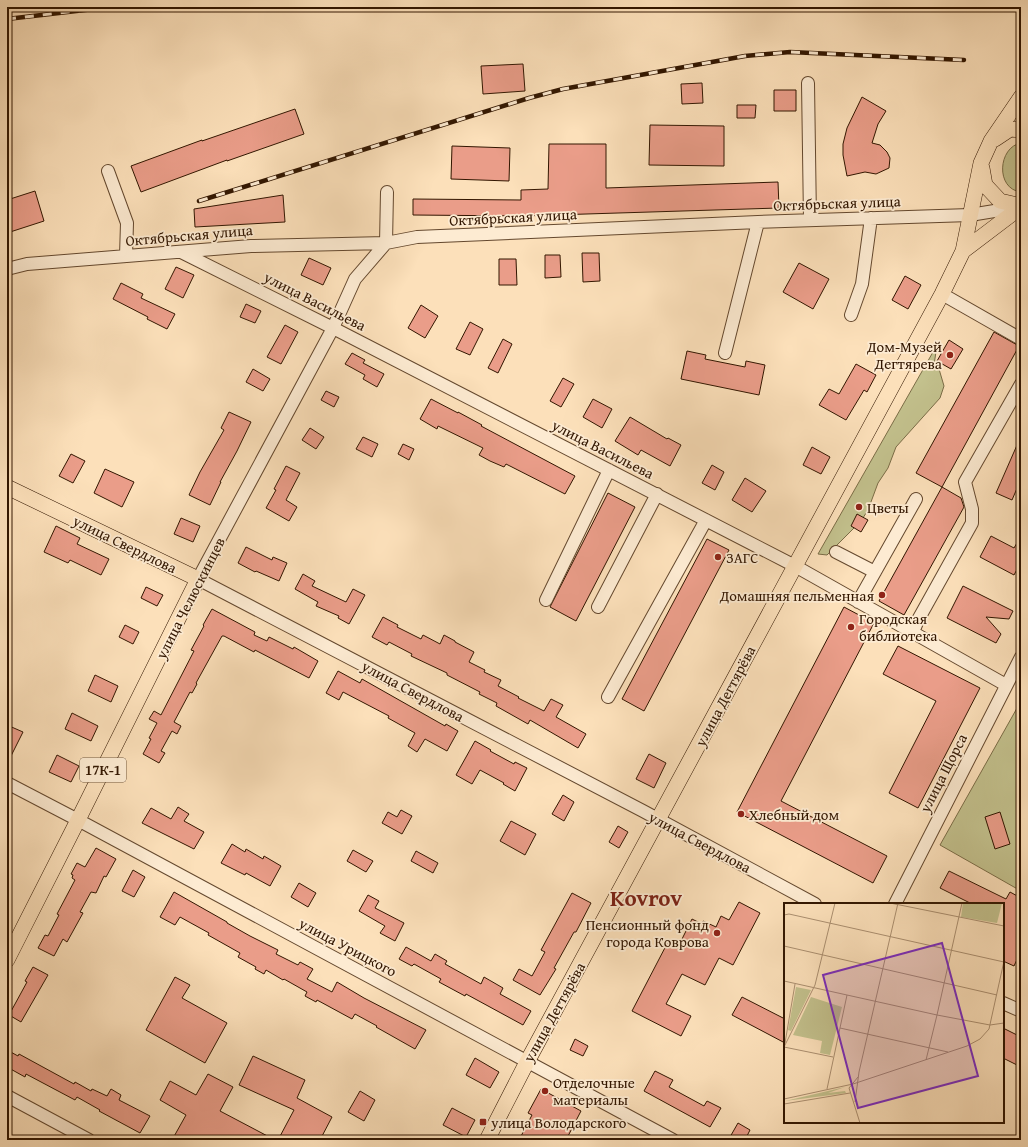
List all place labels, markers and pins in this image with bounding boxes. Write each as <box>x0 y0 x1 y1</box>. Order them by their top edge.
place label: Дом-Музей Дегтярева <box>866 336 943 374</box>
marker: Дом-Музей Дегтярева <box>945 350 955 360</box>
place label: Цветы <box>867 497 909 518</box>
marker: Цветы <box>854 502 864 512</box>
place label: ЗАГС <box>726 547 758 568</box>
marker: ЗАГС <box>713 552 723 562</box>
place label: Домашняя пельменная <box>719 585 874 606</box>
marker: Домашняя пельменная <box>877 590 887 600</box>
place label: Городская библиотека <box>859 608 938 646</box>
marker: Городская библиотека <box>846 622 856 632</box>
place label: Хлебный дом <box>749 804 840 825</box>
marker: Хлебный дом <box>736 809 746 819</box>
place label: Пенсионный фонд города Коврова <box>586 914 710 952</box>
marker: Пенсионный фонд города Коврова <box>712 928 722 938</box>
place label: Отделочные материалы <box>553 1072 635 1110</box>
marker: Отделочные материалы <box>540 1086 550 1096</box>
place label: улица Володарского <box>490 1112 627 1133</box>
marker: улица Володарского <box>478 1117 488 1127</box>

